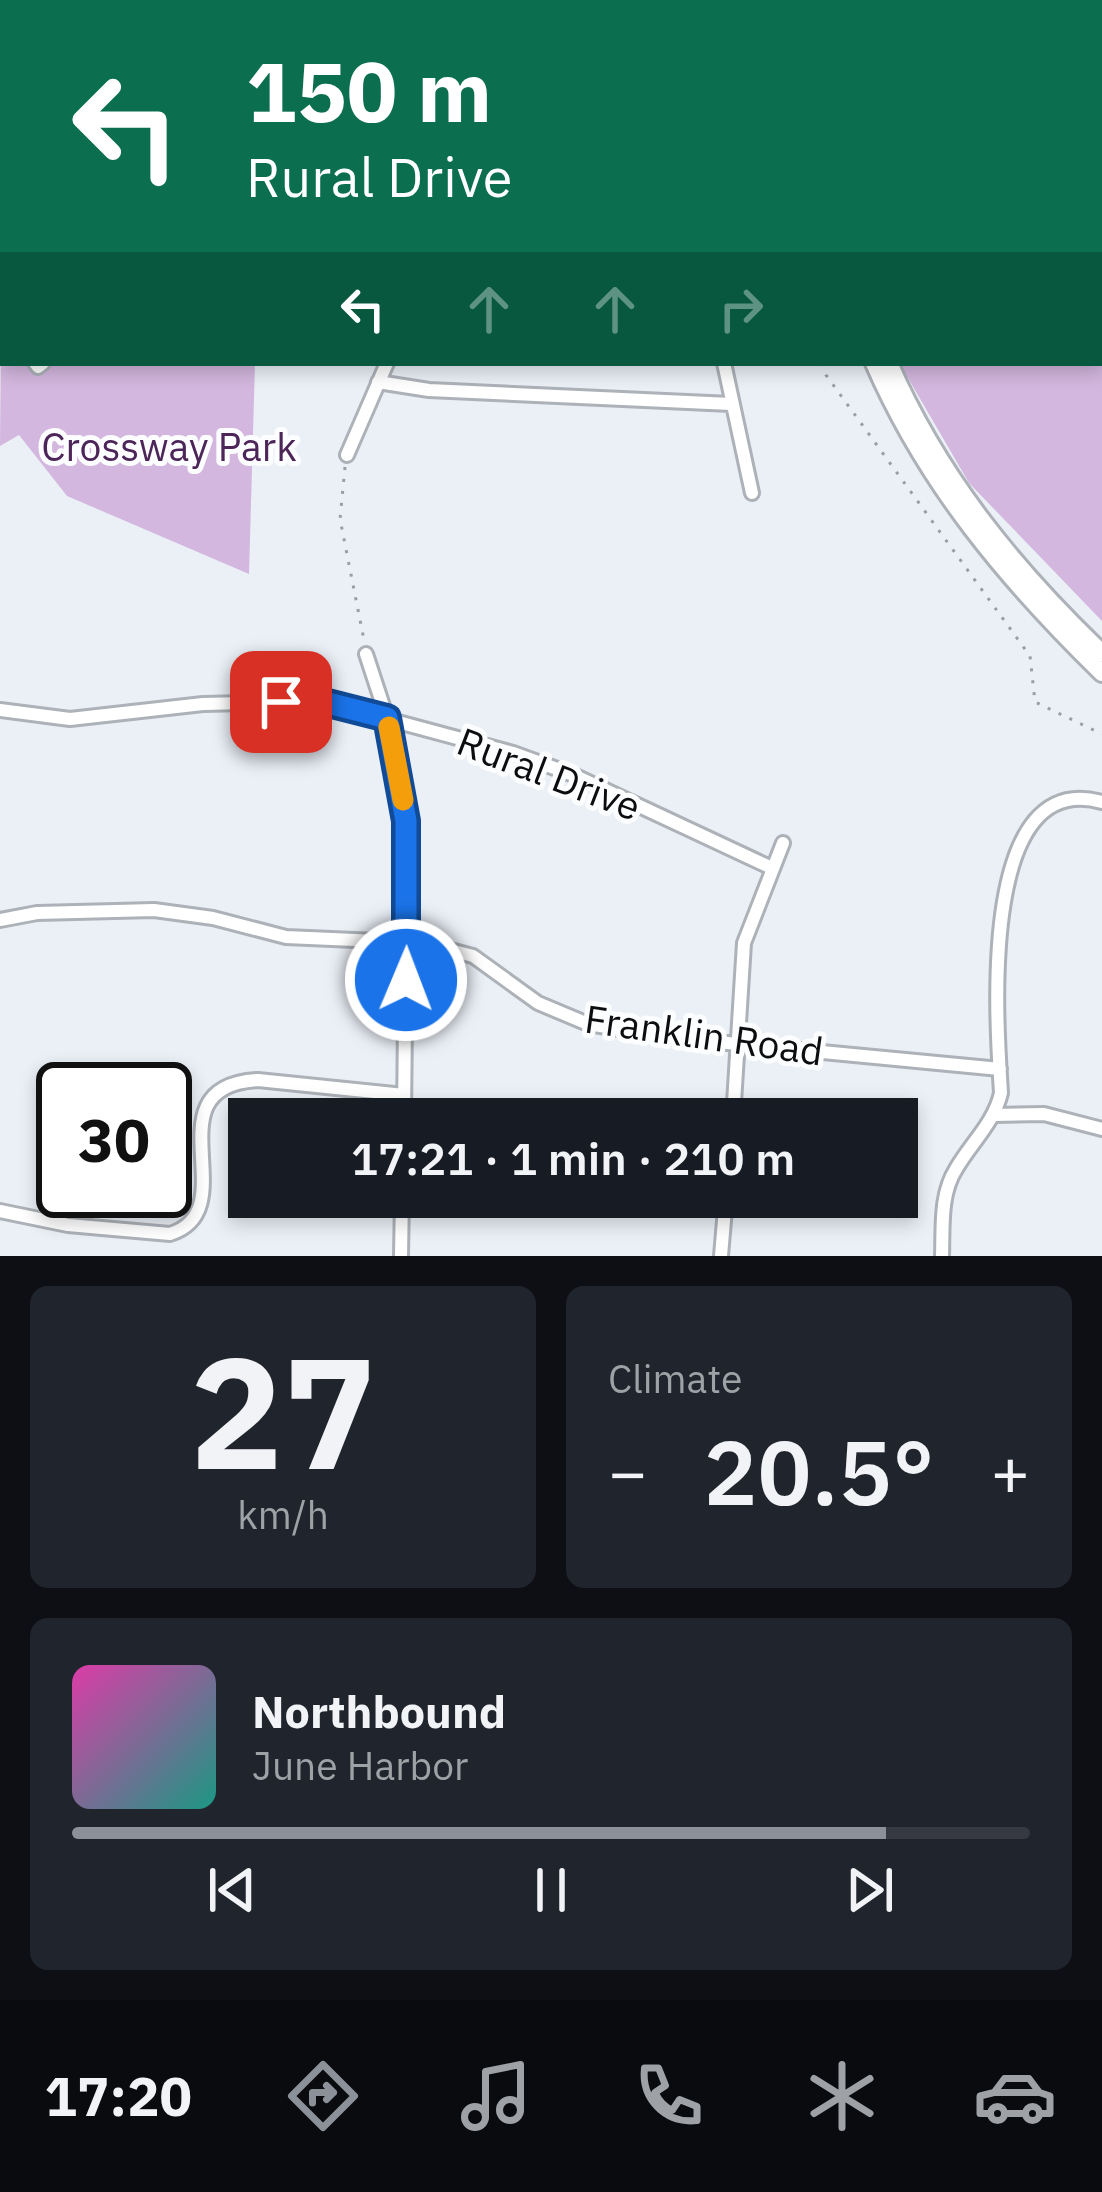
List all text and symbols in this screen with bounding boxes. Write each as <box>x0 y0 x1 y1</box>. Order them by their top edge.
text: 150 m <box>246 36 492 145</box>
icon: left <box>48 48 204 204</box>
text: Rural Drive <box>246 142 512 212</box>
icon: left <box>330 276 396 342</box>
icon: ahead <box>456 276 522 342</box>
icon: ahead <box>582 276 648 342</box>
icon: right <box>708 276 774 342</box>
park label: Crossway Park <box>41 421 297 472</box>
pin <box>230 651 332 753</box>
icon: arrive <box>248 669 314 735</box>
street label: Rural Drive <box>450 715 648 832</box>
position arrow <box>343 917 469 1043</box>
street label: Franklin Road <box>582 993 826 1076</box>
speed limit sign: 30 <box>36 1062 192 1218</box>
text: 17:21 · 1 min · 210 m <box>351 1129 795 1187</box>
text: 27 <box>189 1309 377 1512</box>
text: Climate <box>608 1353 742 1404</box>
text: 20.5° <box>703 1413 935 1530</box>
text: − <box>608 1428 648 1514</box>
text: + <box>990 1428 1030 1514</box>
text: km/h <box>237 1489 329 1540</box>
text: Northbound <box>252 1682 506 1740</box>
text: June Harbor <box>252 1740 468 1791</box>
icon: previous <box>199 1857 265 1923</box>
icon: pause <box>518 1857 584 1923</box>
icon: next <box>837 1857 903 1923</box>
icon: directions <box>281 2054 365 2138</box>
icon: music <box>454 2054 538 2138</box>
icon: phone <box>627 2054 711 2138</box>
icon: climate <box>800 2054 884 2138</box>
icon: car <box>973 2054 1057 2138</box>
text: 17:20 <box>45 2061 192 2131</box>

